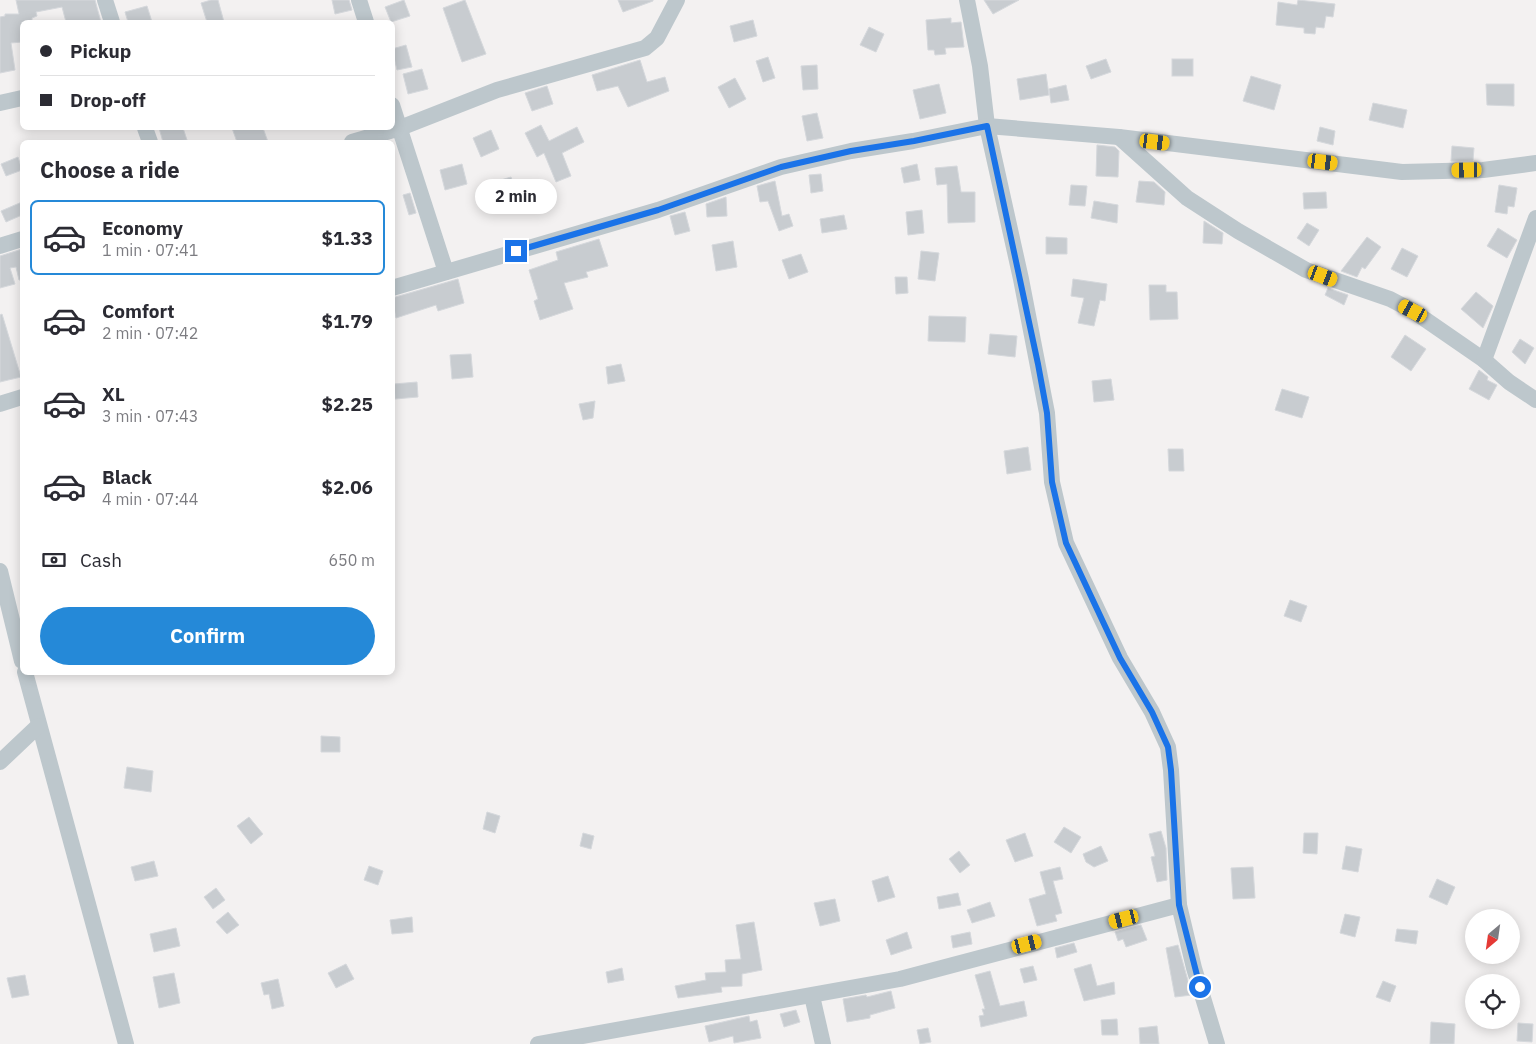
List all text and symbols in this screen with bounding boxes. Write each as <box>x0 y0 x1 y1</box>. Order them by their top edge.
text: Pickup <box>70 39 131 63</box>
text: Drop-off <box>70 88 146 112</box>
car <box>1139 133 1170 151</box>
car <box>1307 153 1338 171</box>
text: Choose a ride <box>40 155 180 184</box>
car <box>1451 162 1482 178</box>
callout: 2 min <box>475 178 557 214</box>
text: 2 min <box>495 186 537 206</box>
icon: car <box>42 215 87 260</box>
text: Economy <box>102 216 183 240</box>
text: $1.33 <box>321 226 373 250</box>
text: 1 min · 07:41 <box>102 240 198 260</box>
route end <box>505 240 527 262</box>
car <box>1306 264 1339 288</box>
car <box>1396 297 1429 325</box>
icon: car <box>42 298 87 343</box>
text: Comfort <box>102 299 175 323</box>
text: $1.79 <box>321 309 373 333</box>
text: 2 min · 07:42 <box>102 323 198 343</box>
icon: car <box>42 381 87 426</box>
text: XL <box>102 382 125 406</box>
text: $2.25 <box>321 392 373 416</box>
text: 3 min · 07:43 <box>102 406 198 426</box>
icon: car <box>42 464 87 509</box>
text: Black <box>102 465 152 489</box>
text: $2.06 <box>321 475 373 499</box>
text: 4 min · 07:44 <box>102 489 198 509</box>
icon: cash <box>40 546 68 574</box>
text: Cash <box>80 548 122 572</box>
text: 650 m <box>328 550 375 570</box>
button: Confirm <box>40 607 375 665</box>
car <box>1107 908 1140 930</box>
north arrow <box>1465 909 1520 964</box>
map controls <box>1465 909 1520 1029</box>
car <box>1010 933 1043 955</box>
button: locate <box>1465 974 1520 1029</box>
route start <box>1189 976 1211 998</box>

